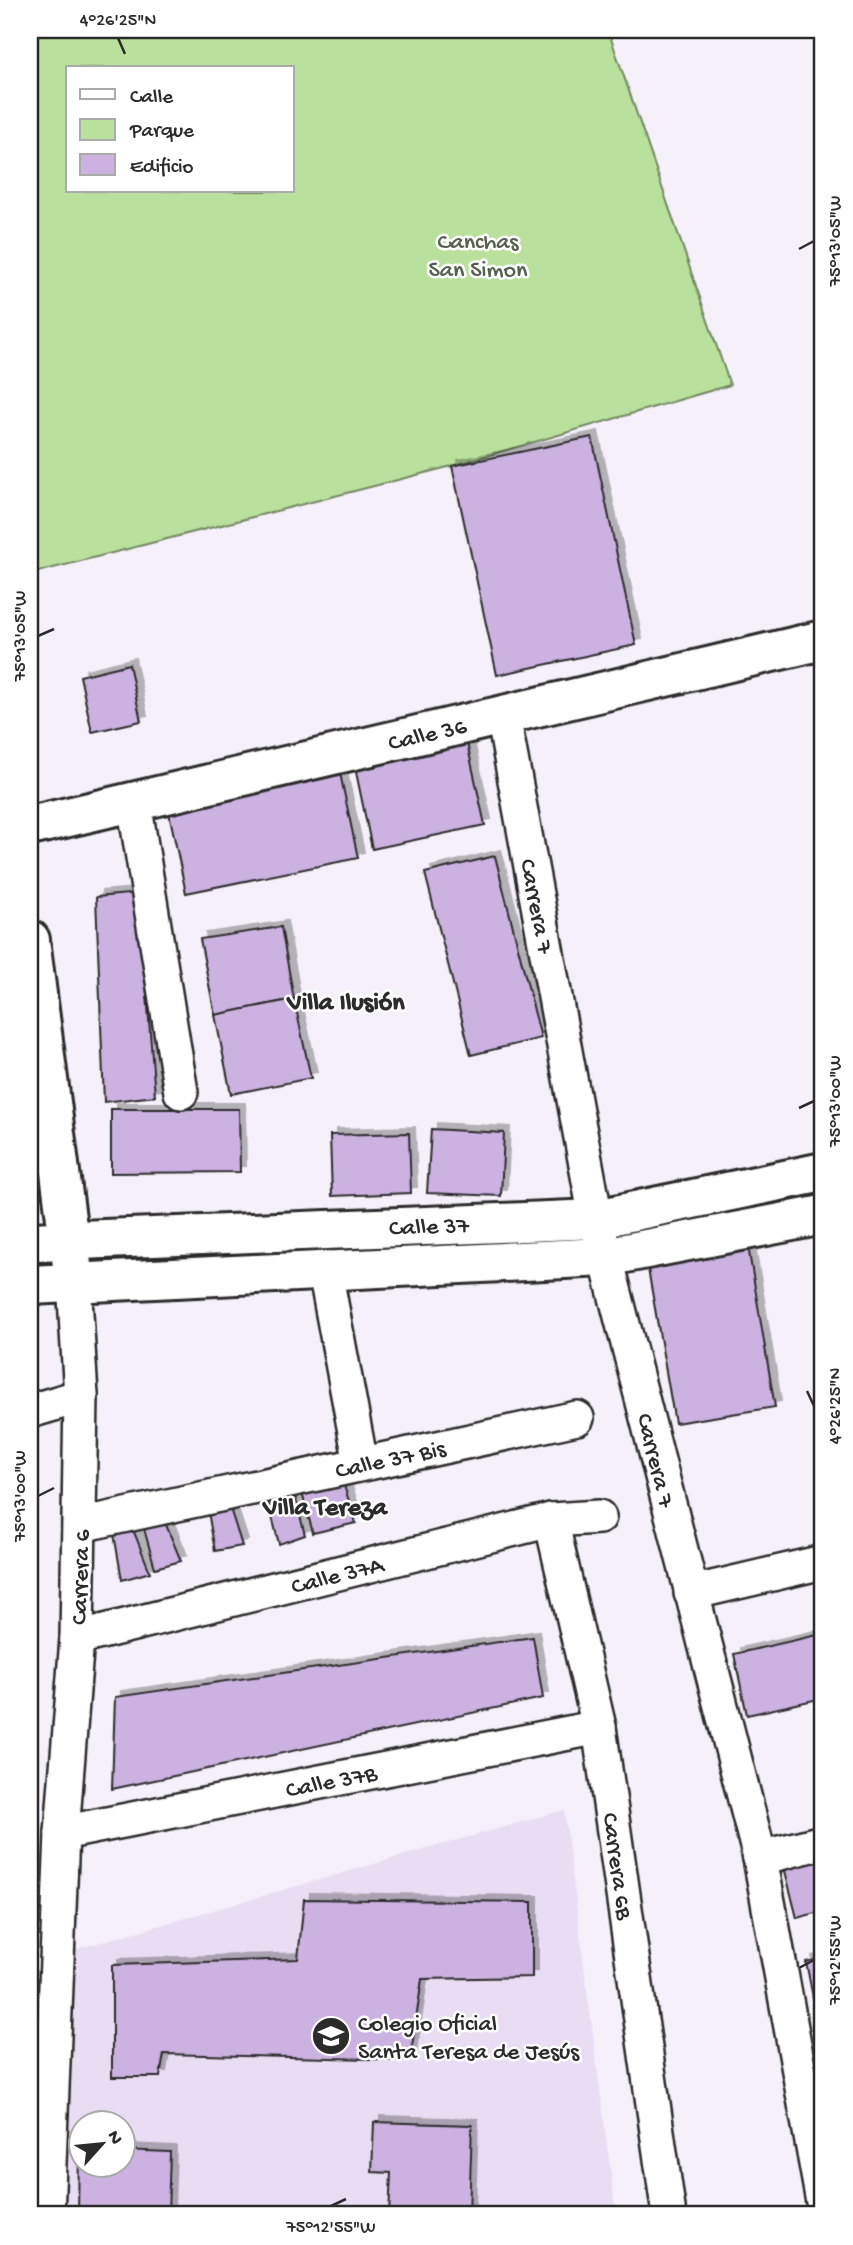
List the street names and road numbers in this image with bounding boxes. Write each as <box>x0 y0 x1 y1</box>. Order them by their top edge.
street label: Calle 36 <box>386 713 471 759</box>
street label: Carrera 7 <box>511 857 558 957</box>
street label: Calle 37 <box>389 1213 470 1244</box>
street label: Carrera 7 <box>628 1411 679 1511</box>
street label: Calle 37 Bis <box>333 1435 450 1487</box>
street label: Carrera 6 <box>66 1528 99 1625</box>
street label: Calle 37A <box>289 1552 389 1603</box>
street label: Calle 37B <box>284 1760 380 1806</box>
street label: Carrera 6B <box>594 1811 637 1923</box>

